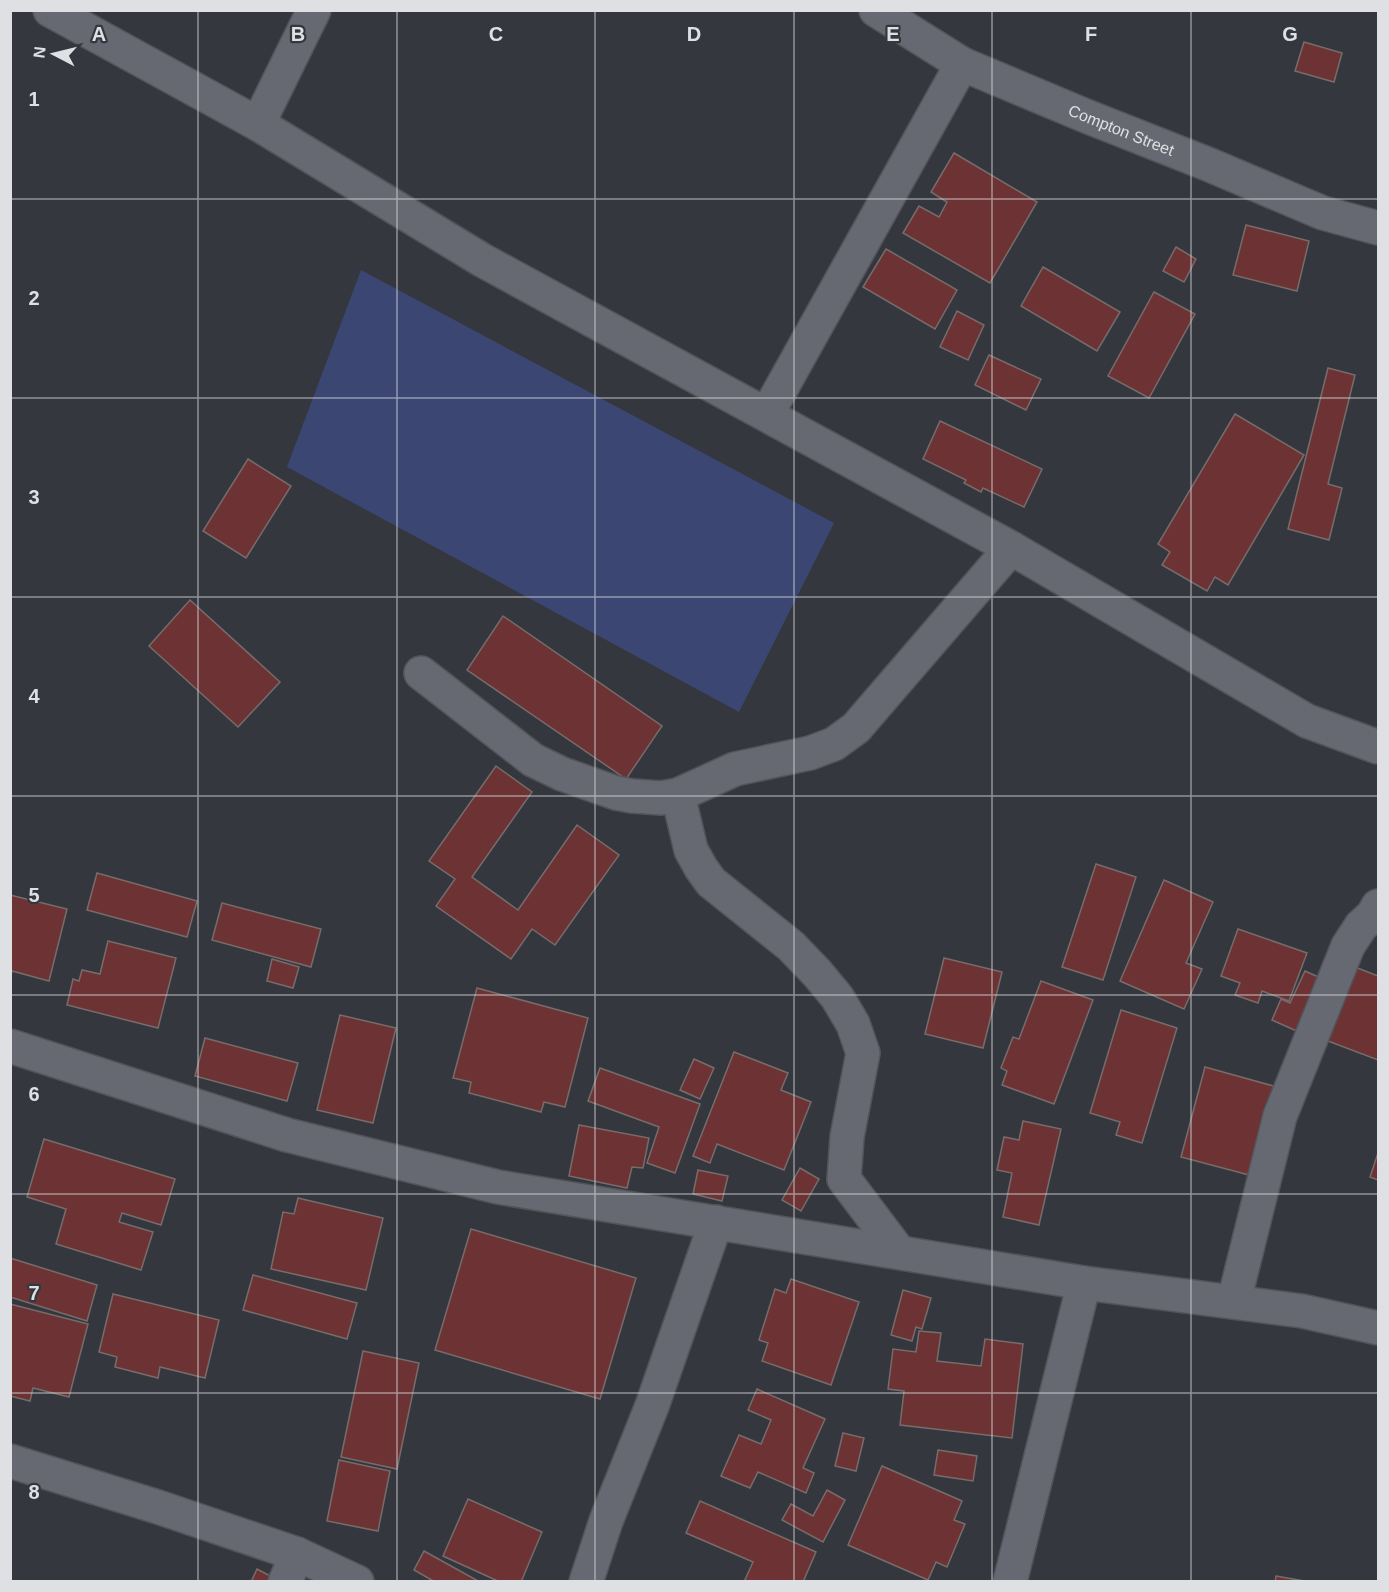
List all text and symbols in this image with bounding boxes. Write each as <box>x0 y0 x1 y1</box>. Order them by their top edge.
text: A <box>92 23 106 45</box>
text: B <box>291 23 305 45</box>
text: C <box>489 23 503 45</box>
text: D <box>687 23 701 45</box>
text: E <box>886 23 900 45</box>
text: F <box>1085 23 1097 45</box>
text: G <box>1282 23 1298 45</box>
north arrow <box>24 24 84 84</box>
text: N <box>30 45 49 59</box>
text: 1 <box>28 88 40 110</box>
street label: Compton Street <box>1066 101 1177 159</box>
text: 2 <box>28 287 40 309</box>
text: 3 <box>28 486 40 508</box>
text: 4 <box>28 685 40 707</box>
text: 5 <box>28 884 40 906</box>
text: 6 <box>28 1083 40 1105</box>
text: 7 <box>28 1282 40 1304</box>
text: 8 <box>28 1481 40 1503</box>

